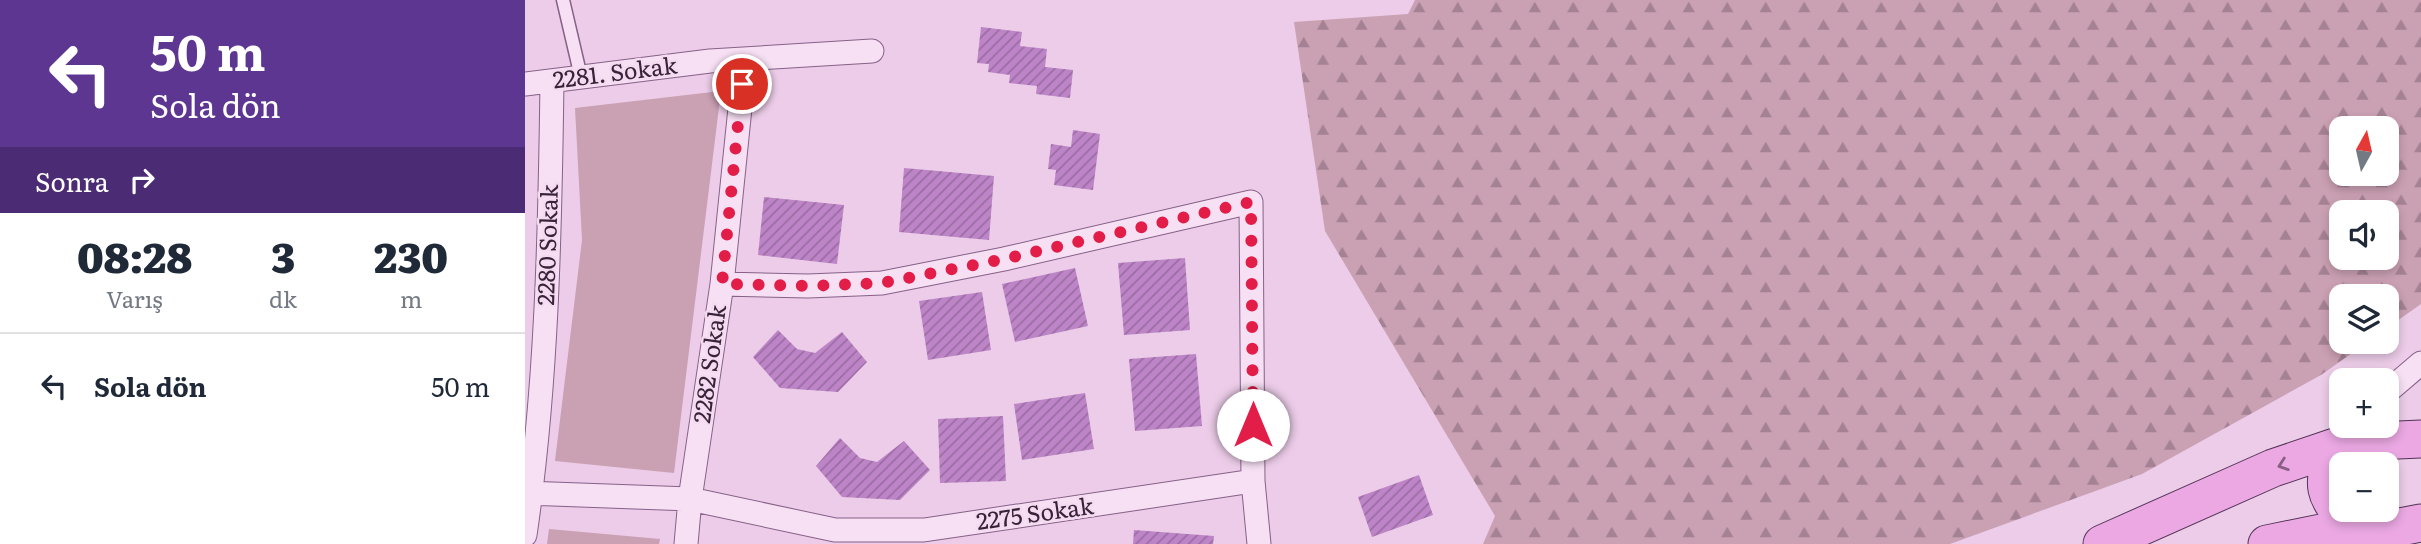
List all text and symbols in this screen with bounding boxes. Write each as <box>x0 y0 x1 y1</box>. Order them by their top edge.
text: 50 m <box>150 13 266 86</box>
icon: left <box>35 28 126 119</box>
street label: 2281. Sokak <box>551 46 680 96</box>
pin <box>712 54 772 114</box>
icon: arrive <box>723 65 761 103</box>
text: Sola dön <box>150 80 281 128</box>
north arrow <box>2329 116 2399 186</box>
map controls <box>2329 116 2399 522</box>
text: Sonra <box>35 161 109 200</box>
icon: right <box>123 161 161 199</box>
street label: 2280 Sokak <box>527 183 565 306</box>
button: sound <box>2329 200 2399 270</box>
text: 08:28 <box>77 224 192 286</box>
text: 3 <box>271 224 295 286</box>
text: 230 <box>374 224 448 286</box>
text: Varış <box>106 281 163 315</box>
text: dk <box>269 281 297 315</box>
text: m <box>400 281 422 315</box>
button: layers <box>2329 284 2399 354</box>
street label: 2282 Sokak <box>683 301 733 425</box>
text: Sola dön <box>94 366 207 405</box>
text: 50 m <box>431 366 490 405</box>
icon: left <box>35 367 73 405</box>
button: + <box>2329 368 2399 438</box>
position arrow <box>1216 388 1290 462</box>
button: − <box>2329 452 2399 522</box>
one-way arrow <box>2277 457 2289 471</box>
street label: 2275 Sokak <box>974 487 1096 537</box>

